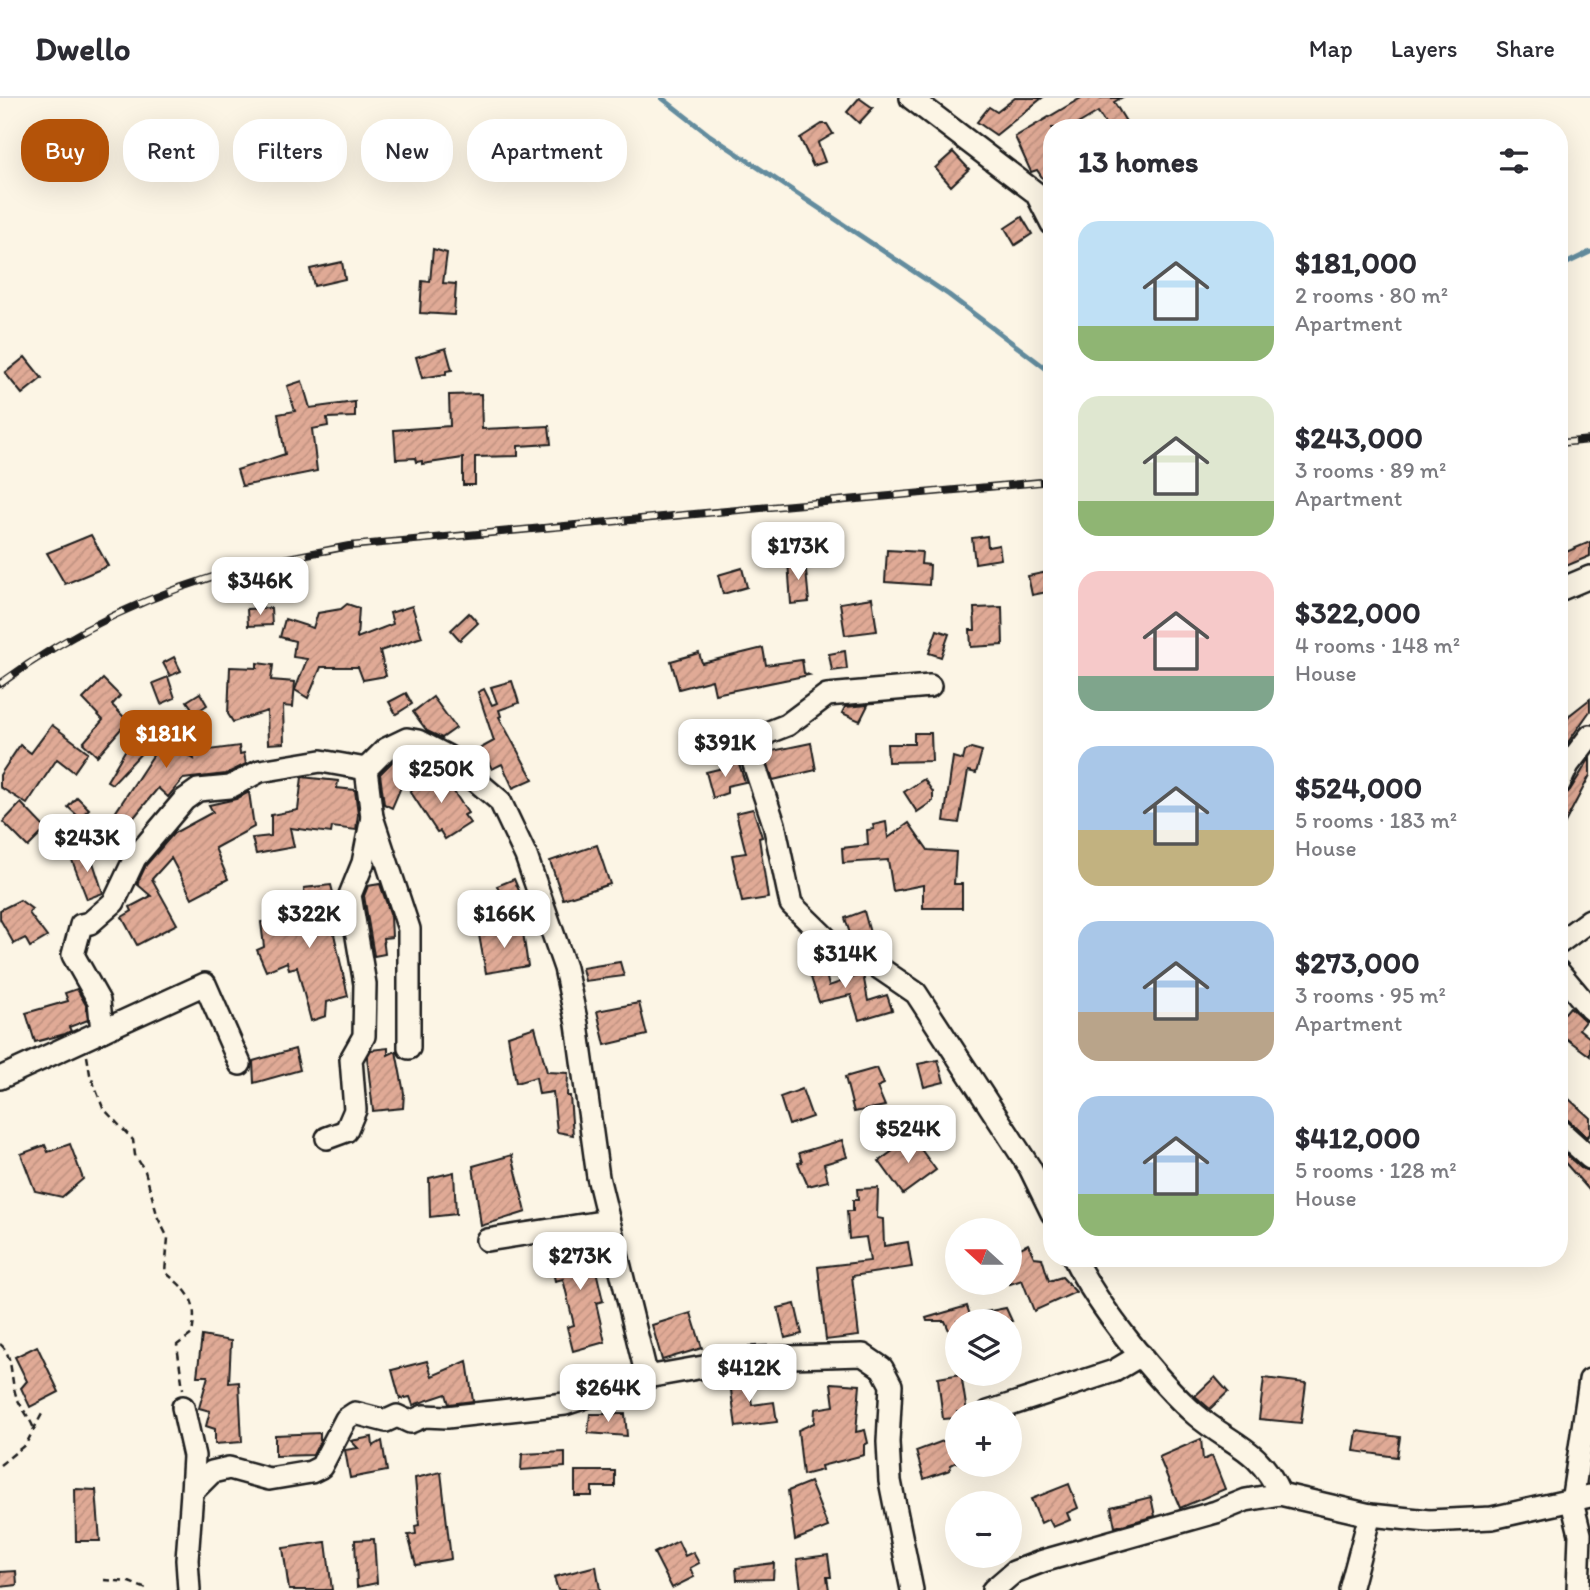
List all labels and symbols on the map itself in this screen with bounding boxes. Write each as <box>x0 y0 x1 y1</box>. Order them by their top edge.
pin: $173K <box>749 522 847 582</box>
pin: $346K <box>211 558 309 617</box>
pin: $181K <box>117 710 215 770</box>
pin: $391K <box>676 720 774 779</box>
pin: $250K <box>392 746 490 805</box>
pin: $243K <box>38 814 136 874</box>
pin: $322K <box>260 890 358 950</box>
pin: $166K <box>455 890 553 950</box>
pin: $314K <box>796 930 894 990</box>
pin: $524K <box>859 1105 957 1165</box>
north arrow <box>945 1218 1022 1295</box>
pin: $273K <box>531 1232 629 1292</box>
pin: $412K <box>700 1344 798 1404</box>
pin: $264K <box>559 1364 657 1424</box>

